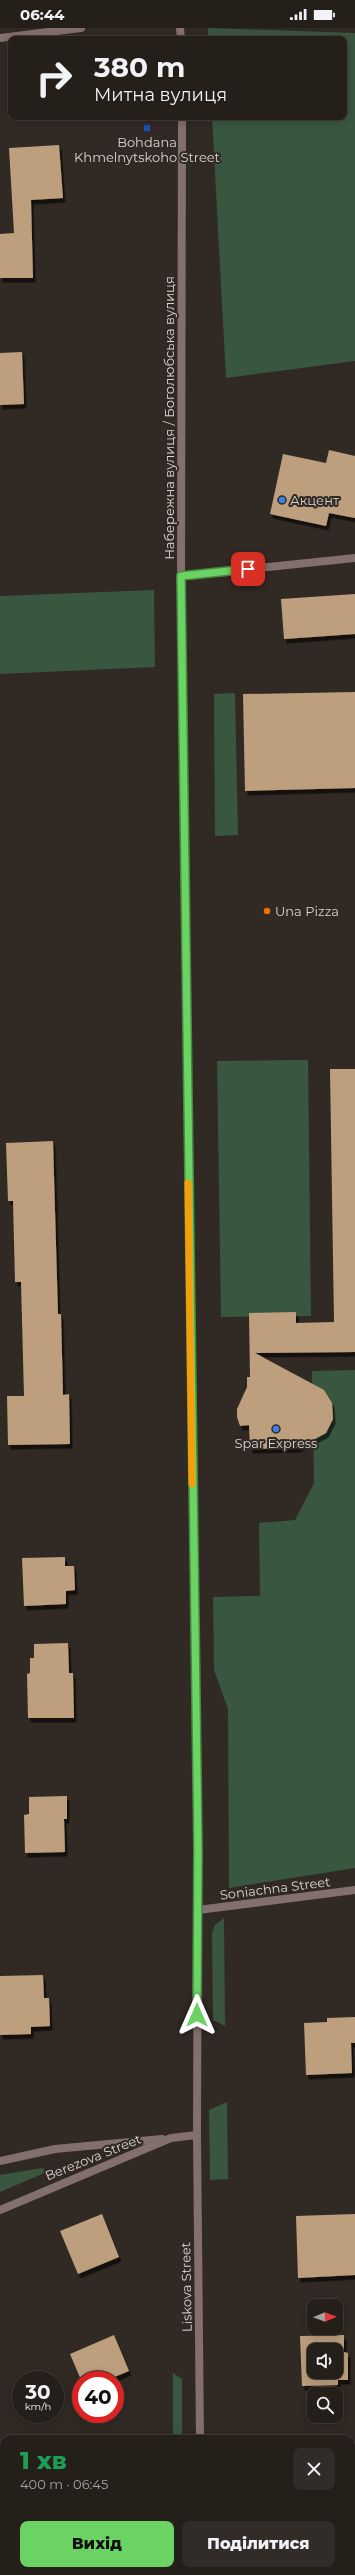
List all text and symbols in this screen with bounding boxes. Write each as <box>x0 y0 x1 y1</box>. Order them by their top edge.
text: 06:44 <box>20 5 64 24</box>
text: 380 m <box>94 50 185 84</box>
icon: right <box>28 52 80 104</box>
text: Митна вулиця <box>94 84 227 106</box>
marker: Bohdana Khmelnytskoho Street <box>142 123 152 133</box>
place label: Bohdana Khmelnytskoho Street <box>74 134 220 165</box>
street label: Набережна вулиця / Боголюбська вулиця <box>161 276 177 560</box>
place label: Акцент <box>290 492 340 508</box>
marker: Акцент <box>277 495 287 505</box>
pin <box>231 552 265 586</box>
icon: arrive <box>237 558 259 580</box>
place label: Una Pizza <box>275 903 339 919</box>
marker: Una Pizza <box>262 906 272 916</box>
marker: Spar Express <box>271 1424 281 1434</box>
place label: Spar Express <box>235 1435 317 1451</box>
street label: Soniachna Street <box>219 1873 331 1903</box>
position arrow <box>176 1994 218 2036</box>
street label: Berezova Street <box>43 2130 143 2184</box>
street label: Liskova Street <box>177 2242 195 2332</box>
north arrow <box>307 2299 343 2335</box>
map controls <box>307 2299 343 2423</box>
button: sound <box>307 2343 343 2379</box>
speed limit sign: 40 <box>72 2371 124 2423</box>
text: 30 <box>25 2380 51 2404</box>
button: search <box>307 2387 343 2423</box>
text: km/h <box>25 2400 51 2413</box>
text: 1 хв <box>20 2446 67 2475</box>
button: close <box>293 2448 335 2490</box>
text: 400 m · 06:45 <box>20 2476 108 2492</box>
button: Вихід <box>20 2521 174 2567</box>
button: Поділитися <box>182 2521 335 2567</box>

